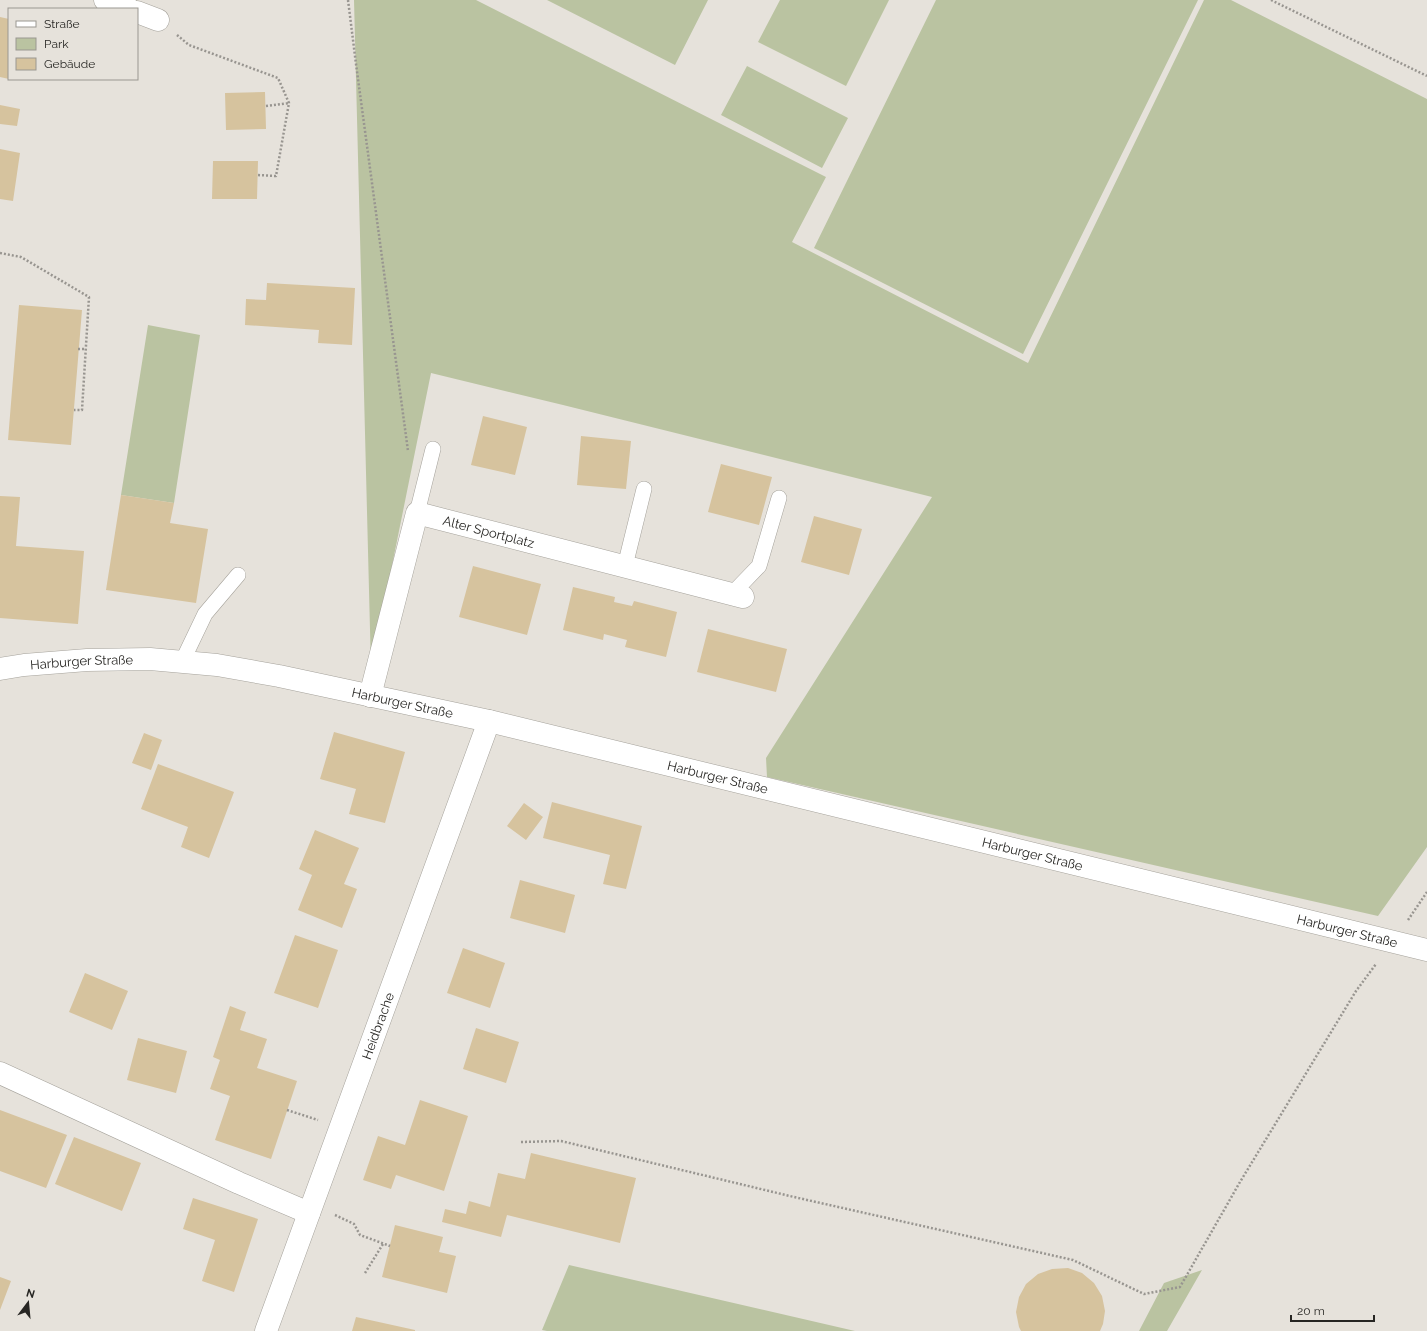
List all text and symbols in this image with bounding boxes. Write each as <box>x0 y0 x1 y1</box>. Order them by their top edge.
legend <box>8 8 138 80</box>
text: Straße <box>44 17 80 31</box>
text: Park <box>44 37 69 51</box>
text: Gebäude <box>44 57 95 71</box>
street label: Alter Sportplatz <box>441 513 536 551</box>
street label: Harburger Straße <box>29 652 134 672</box>
street label: Harburger Straße <box>350 685 455 721</box>
street label: Harburger Straße <box>666 758 770 797</box>
street label: Harburger Straße <box>980 835 1085 874</box>
street label: Harburger Straße <box>1295 911 1399 951</box>
street label: Heidbrache <box>359 990 397 1061</box>
north arrow <box>8 1283 48 1323</box>
text: N <box>25 1286 36 1301</box>
scale bar <box>1291 1297 1374 1323</box>
text: 20 m <box>1297 1304 1325 1318</box>

